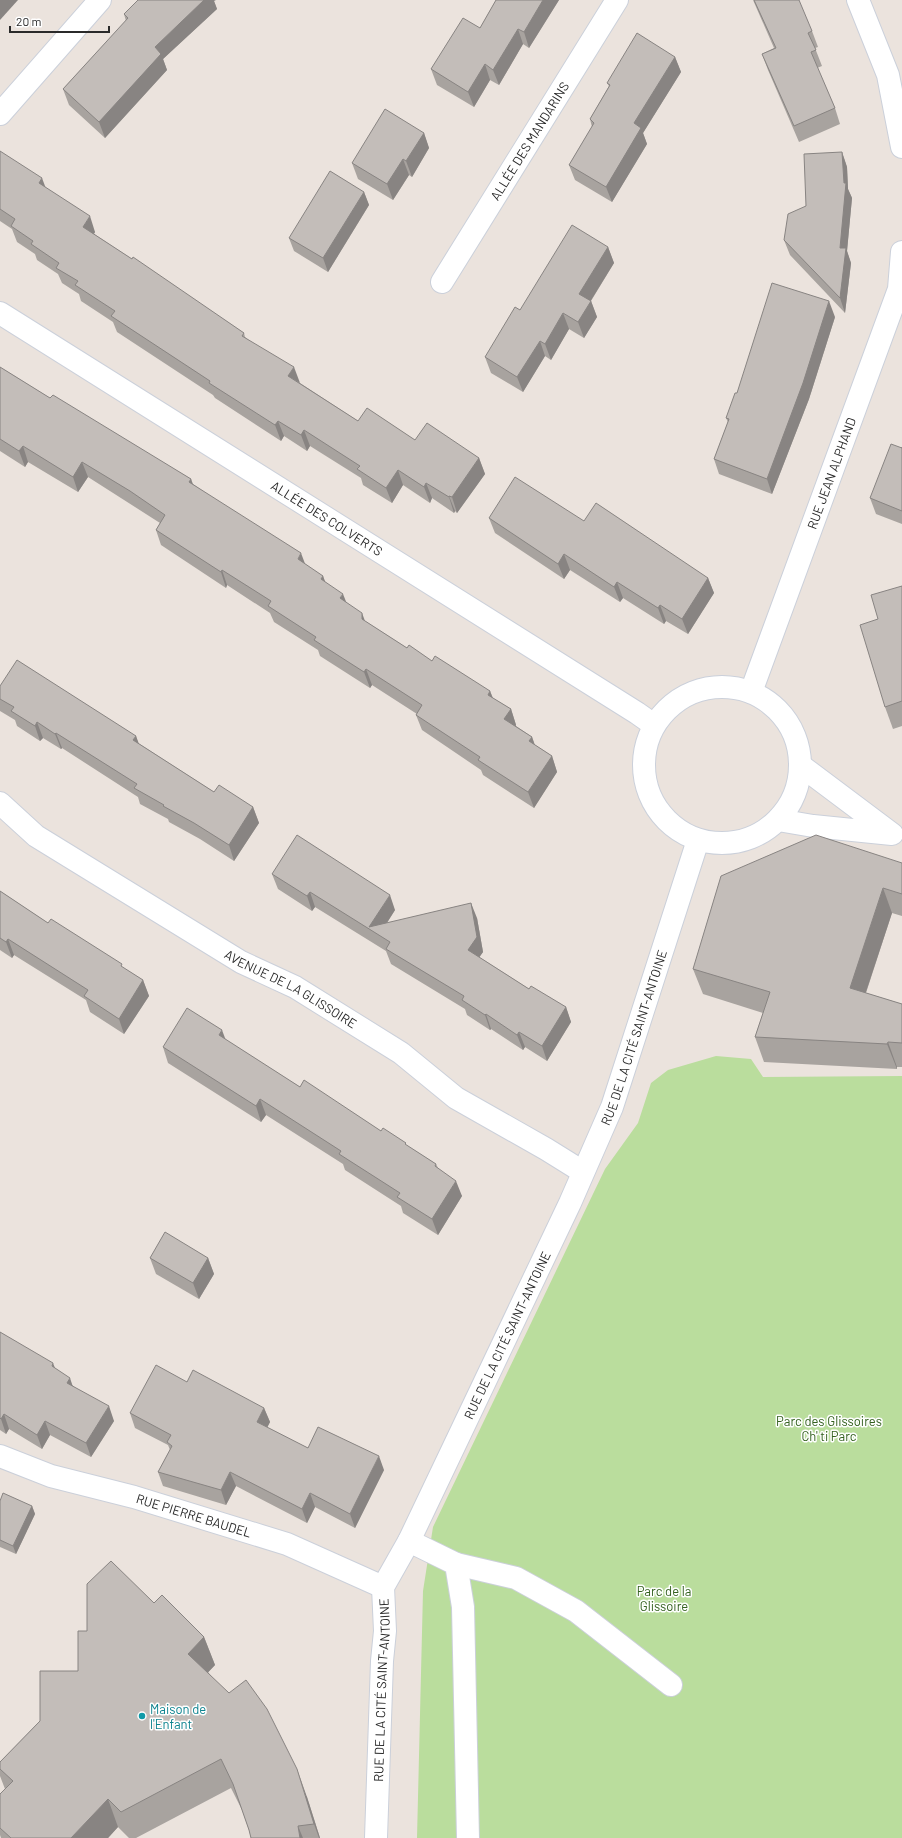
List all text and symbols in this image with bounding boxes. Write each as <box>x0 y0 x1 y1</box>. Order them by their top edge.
scale bar <box>10 8 109 34</box>
text: 20 m <box>16 14 42 28</box>
street label: ALLÉE DES MANDARINS <box>487 79 572 203</box>
street label: RUE JEAN ALPHAND <box>804 415 859 531</box>
street label: ALLÉE DES COLVERTS <box>268 477 386 559</box>
street label: AVENUE DE LA GLISSOIRE <box>222 946 360 1032</box>
street label: RUE DE LA CITÉ SAINT-ANTOINE <box>597 948 670 1128</box>
street label: RUE DE LA CITÉ SAINT-ANTOINE <box>460 1249 554 1422</box>
park label: Parc des Glissoires Ch' ti Parc <box>776 1413 882 1444</box>
street label: RUE PIERRE BAUDEL <box>134 1490 253 1541</box>
park label: Parc de la Glissoire <box>637 1583 691 1614</box>
street label: RUE DE LA CITÉ SAINT-ANTOINE <box>370 1598 393 1782</box>
place label: Maison de l'Enfant <box>150 1701 206 1732</box>
marker: Maison de l'Enfant <box>137 1711 147 1721</box>

